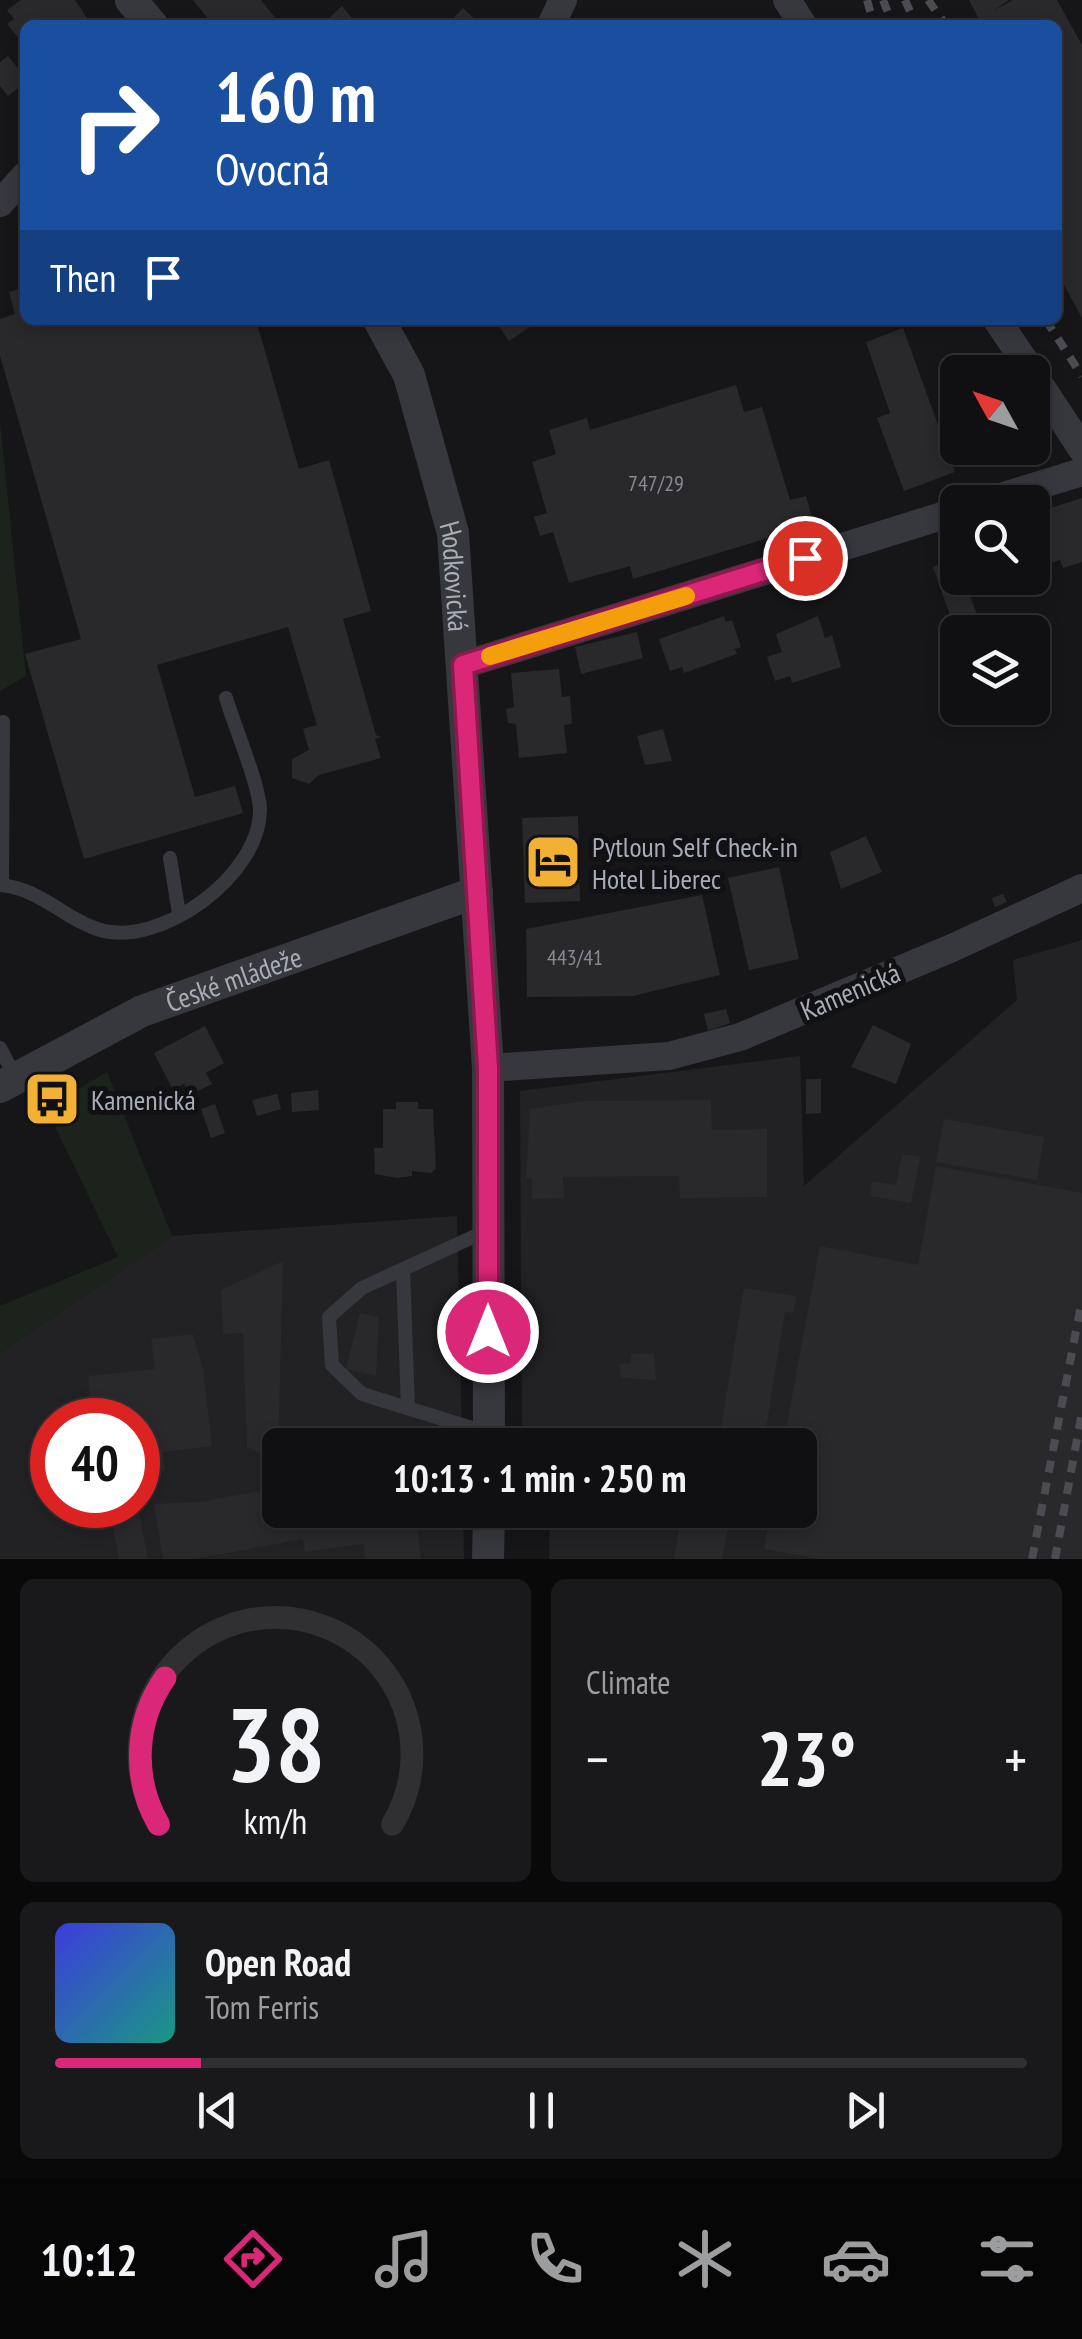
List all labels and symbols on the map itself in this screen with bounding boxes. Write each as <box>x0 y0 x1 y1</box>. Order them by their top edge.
north arrow <box>940 355 1050 465</box>
house number: 747/29 <box>628 469 684 497</box>
street label: Hodkovická <box>432 516 478 633</box>
pin <box>763 516 848 601</box>
place label: Pytloun Self Check-in Hotel Liberec <box>592 828 798 897</box>
hotel icon: Pytloun Self Check-in Hotel Liberec <box>523 832 583 892</box>
street label: České mládeže <box>160 937 306 1020</box>
house number: 443/41 <box>547 943 603 971</box>
street label: Kamenická <box>795 954 905 1028</box>
bus stop icon: Kamenická <box>22 1069 82 1129</box>
place label: Kamenická <box>91 1081 196 1118</box>
position arrow <box>436 1280 540 1384</box>
speed limit sign: 40 <box>30 1398 160 1528</box>

